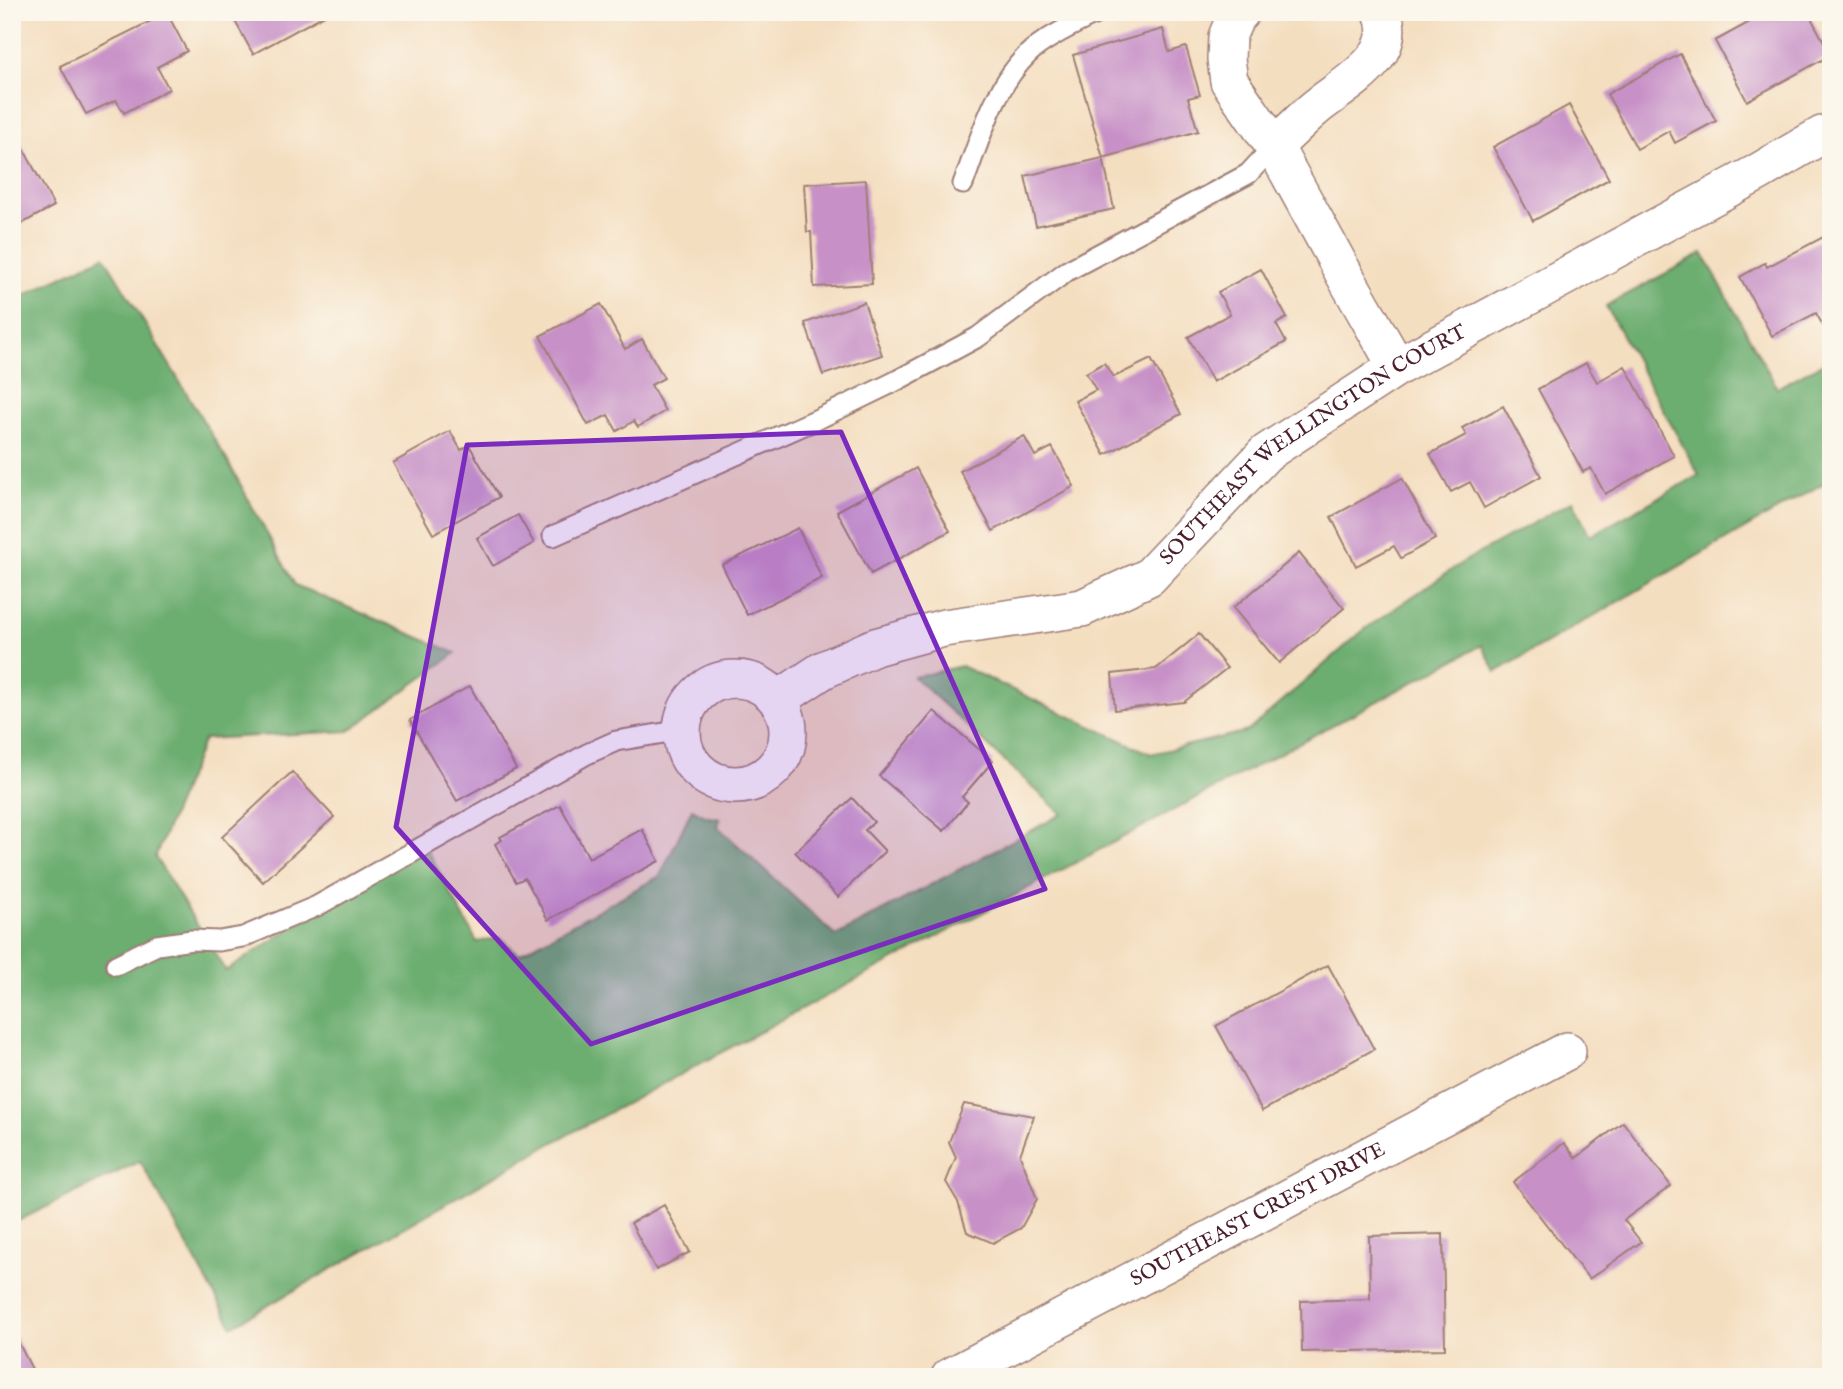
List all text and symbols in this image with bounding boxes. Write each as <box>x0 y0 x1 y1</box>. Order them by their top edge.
street label: SOUTHEAST WELLINGTON COURT <box>1154 318 1472 571</box>
street label: SOUTHEAST CREST DRIVE <box>1126 1136 1390 1293</box>

